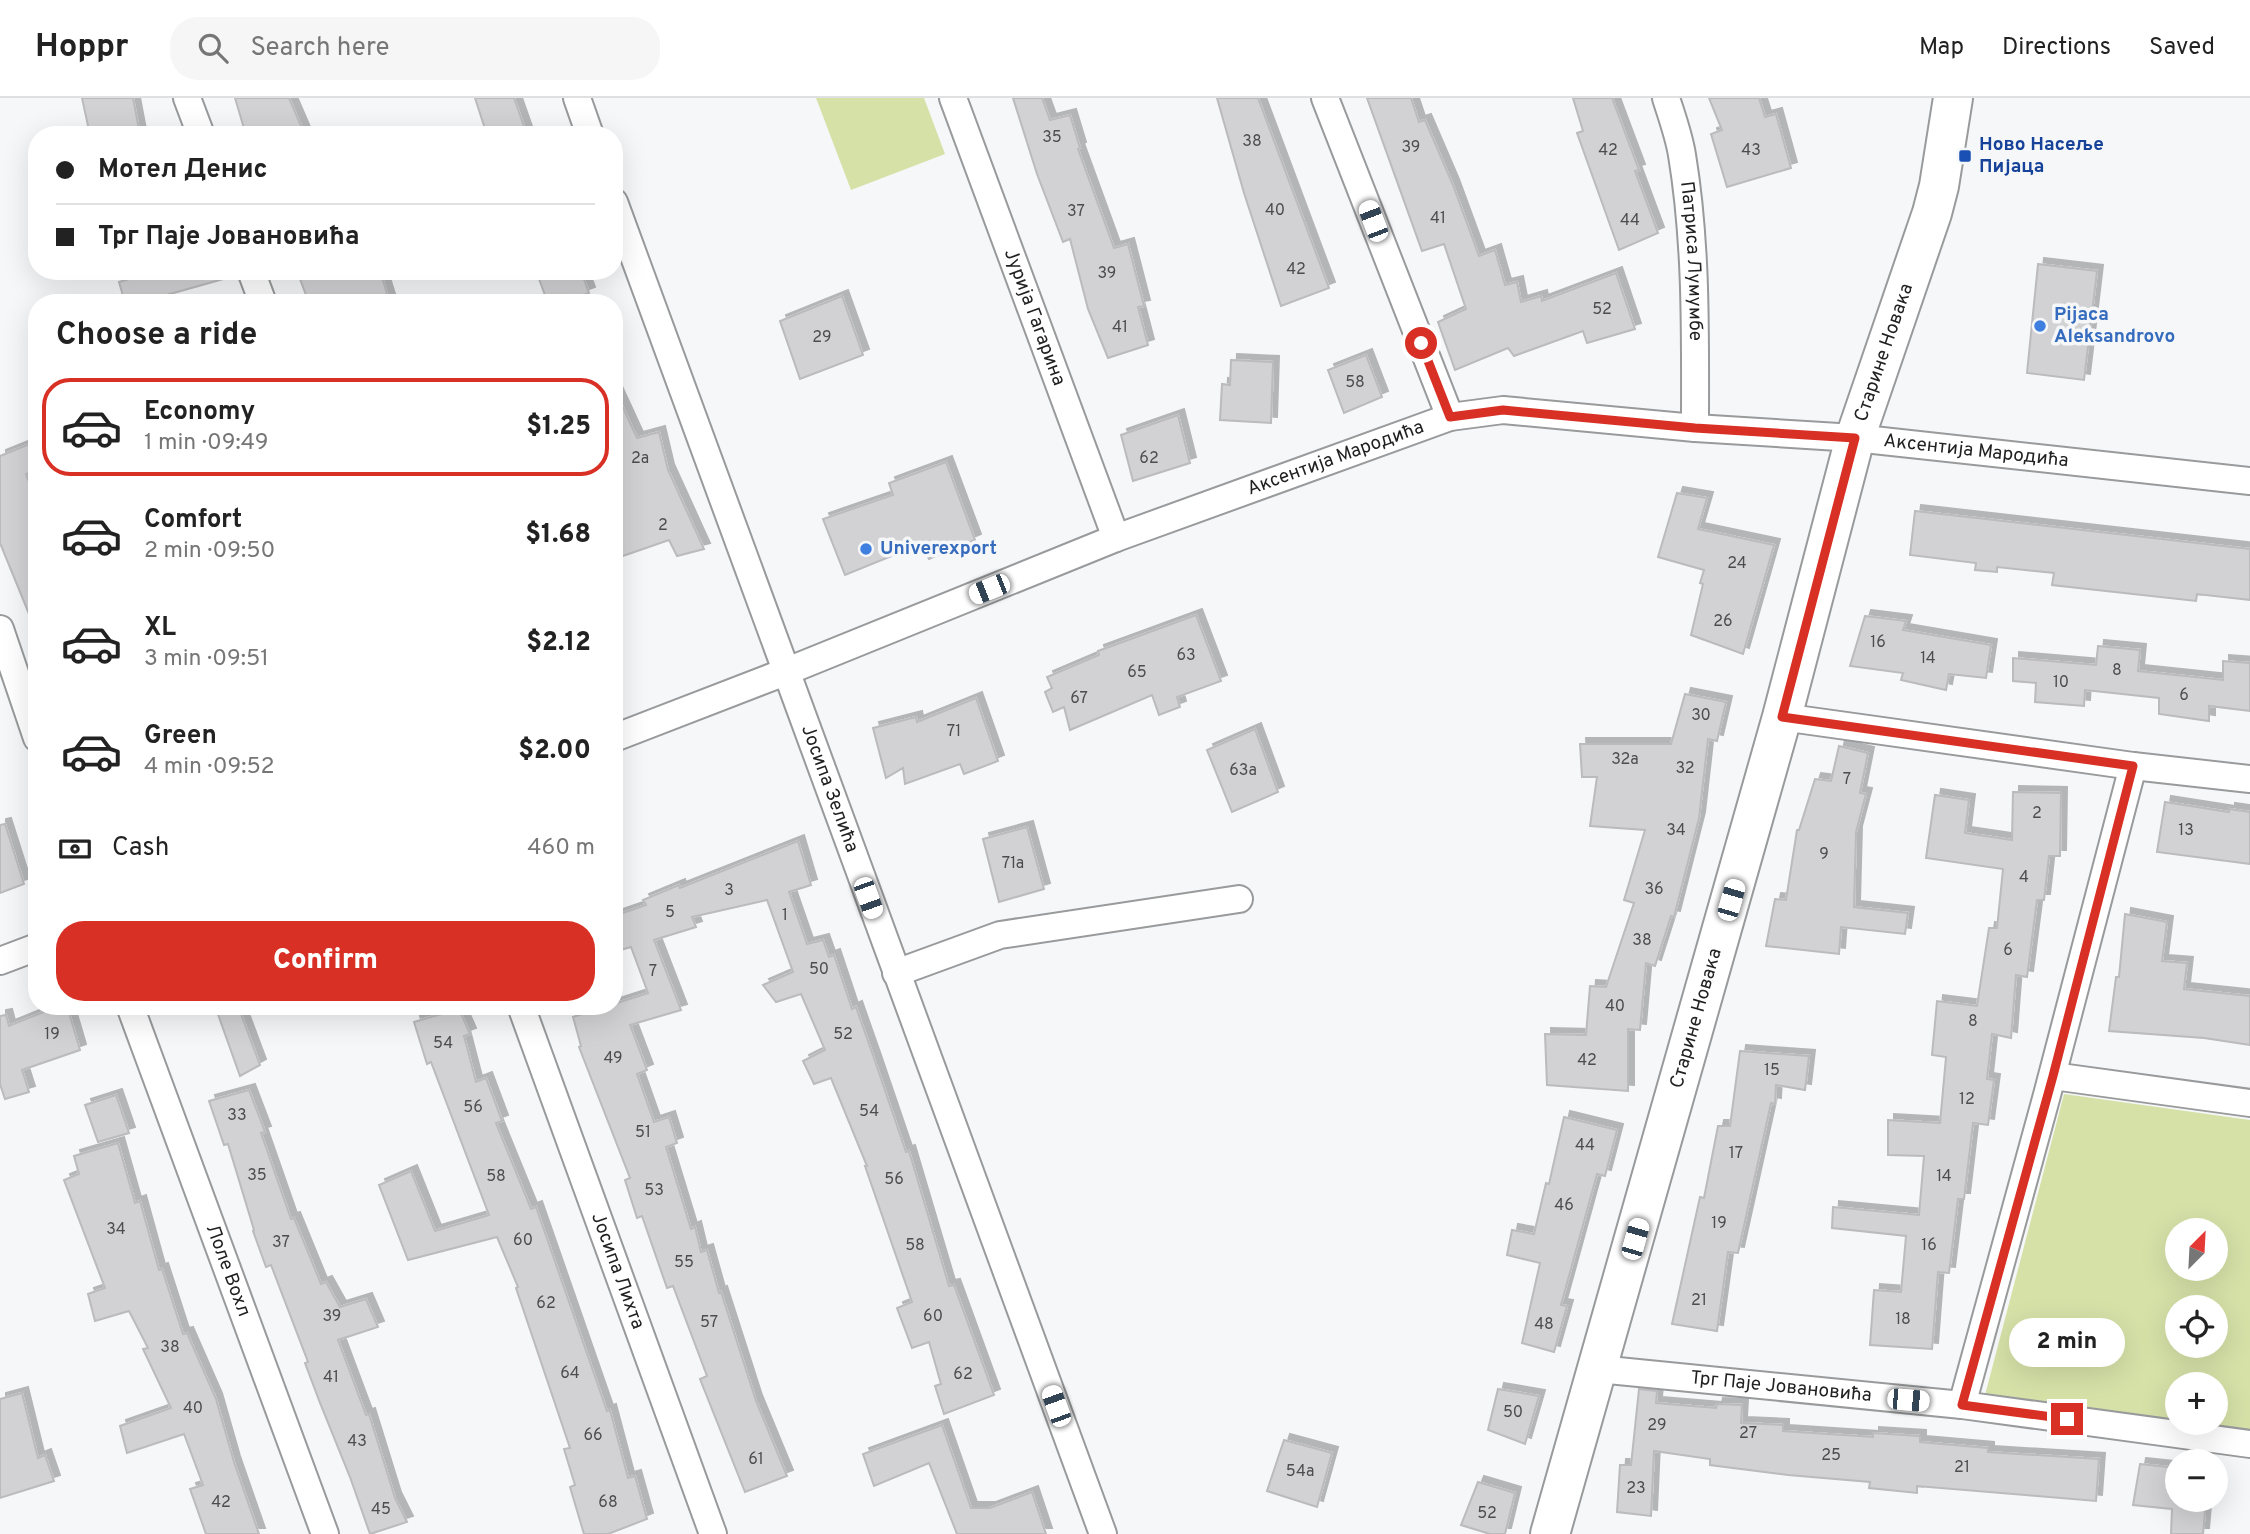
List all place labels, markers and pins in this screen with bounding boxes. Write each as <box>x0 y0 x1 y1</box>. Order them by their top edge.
place label: Ново Насеље Пијаца <box>1979 133 2104 179</box>
marker: Ново Насеље Пијаца <box>1957 148 1973 164</box>
place label: Pijaca Aleksandrovo <box>2054 303 2175 349</box>
marker: Pijaca Aleksandrovo <box>2032 318 2048 334</box>
place label: Univerexport <box>880 537 997 561</box>
marker: Univerexport <box>858 541 874 557</box>

